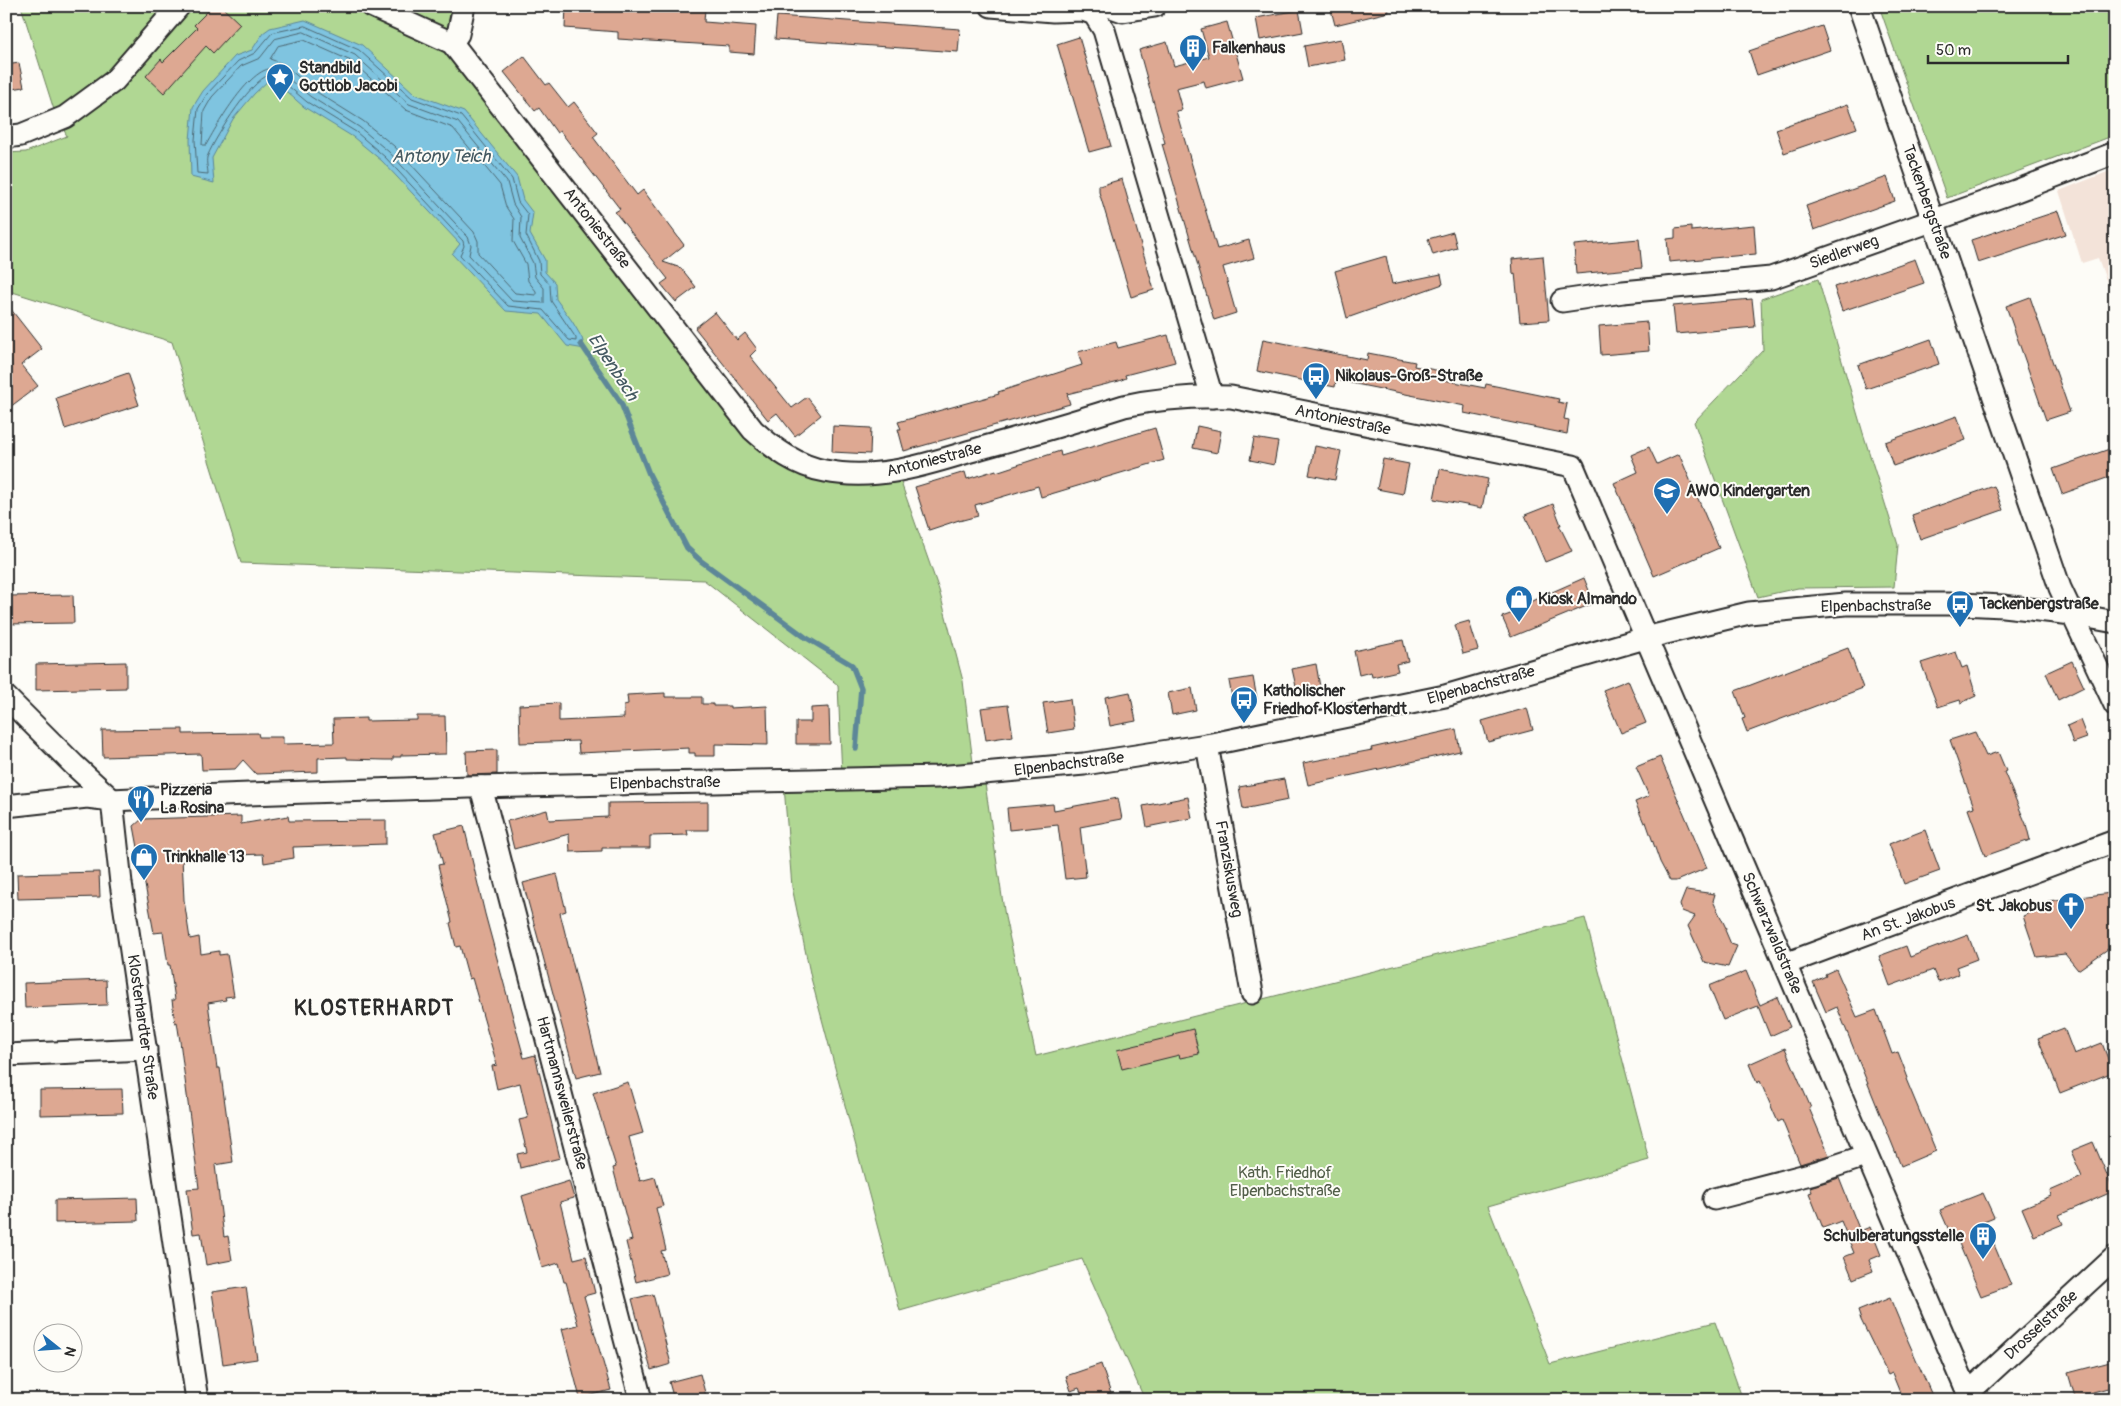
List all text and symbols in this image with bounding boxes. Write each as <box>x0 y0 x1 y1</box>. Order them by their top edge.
scale bar <box>1928 32 2068 64</box>
building icon: Falkenhaus <box>1178 33 1208 72</box>
place label: Falkenhaus <box>1212 38 1286 58</box>
text: 50 m <box>1936 41 1971 60</box>
place label: Standbild Gottlob Jacobi <box>299 58 398 96</box>
place icon: Standbild Gottlob Jacobi <box>265 62 295 101</box>
street label: Tackenbergstraße <box>1898 142 1956 262</box>
water label: Antony Teich <box>392 145 492 168</box>
street label: Antoniestraße <box>559 184 635 273</box>
street label: Siedlerweg <box>1807 230 1881 274</box>
water label: Elpenbach <box>583 329 644 406</box>
bus stop icon: Nikolaus-Groß-Straße <box>1301 361 1331 400</box>
place label: Nikolaus-Groß-Straße <box>1335 366 1484 386</box>
street label: Antoniestraße <box>1293 400 1393 440</box>
street label: Antoniestraße <box>884 438 984 481</box>
school or university icon: AWO Kindergarten <box>1652 476 1682 515</box>
place label: AWO Kindergarten <box>1686 481 1810 501</box>
shop icon: Kiosk Almando <box>1504 584 1534 623</box>
place label: Kiosk Almando <box>1538 589 1637 609</box>
bus stop icon: Tackenbergstraße <box>1945 589 1975 628</box>
place label: Tackenbergstraße <box>1978 594 2100 614</box>
street label: Elpenbachstraße <box>1821 595 1932 617</box>
street label: Elpenbachstraße <box>1425 661 1537 709</box>
place label: Katholischer Friedhof Klosterhardt <box>1263 681 1407 719</box>
bus stop icon: Katholischer Friedhof Klosterhardt <box>1229 685 1259 724</box>
street label: Elpenbachstraße <box>1013 747 1125 781</box>
street label: Elpenbachstraße <box>610 772 721 794</box>
place label: Pizzeria La Rosina <box>160 780 225 818</box>
restaurant icon: Pizzeria La Rosina <box>126 784 156 823</box>
street label: Franziskusweg <box>1211 819 1247 919</box>
shop icon: Trinkhalle 13 <box>129 842 159 881</box>
place label: Trinkhalle 13 <box>162 847 245 867</box>
street label: Schwarzwaldstraße <box>1737 869 1807 997</box>
church icon: St. Jakobus <box>2056 891 2086 930</box>
street label: An St. Jakobus <box>1858 893 1958 945</box>
place label: St. Jakobus <box>1976 896 2053 916</box>
street label: Klosterhardter Straße <box>123 953 163 1101</box>
district label: KLOSTERHARDT <box>294 995 454 1022</box>
street label: Hartmannsweilerstraße <box>532 1014 592 1172</box>
park label: Kath. Friedhof Elpenbachstraße <box>1230 1163 1340 1201</box>
building icon: Schulberatungsstelle <box>1968 1221 1998 1260</box>
place label: Schulberatungsstelle <box>1823 1226 1965 1246</box>
street label: Drosselstraße <box>2000 1286 2082 1364</box>
north arrow <box>32 1324 82 1374</box>
text: N <box>60 1345 79 1359</box>

